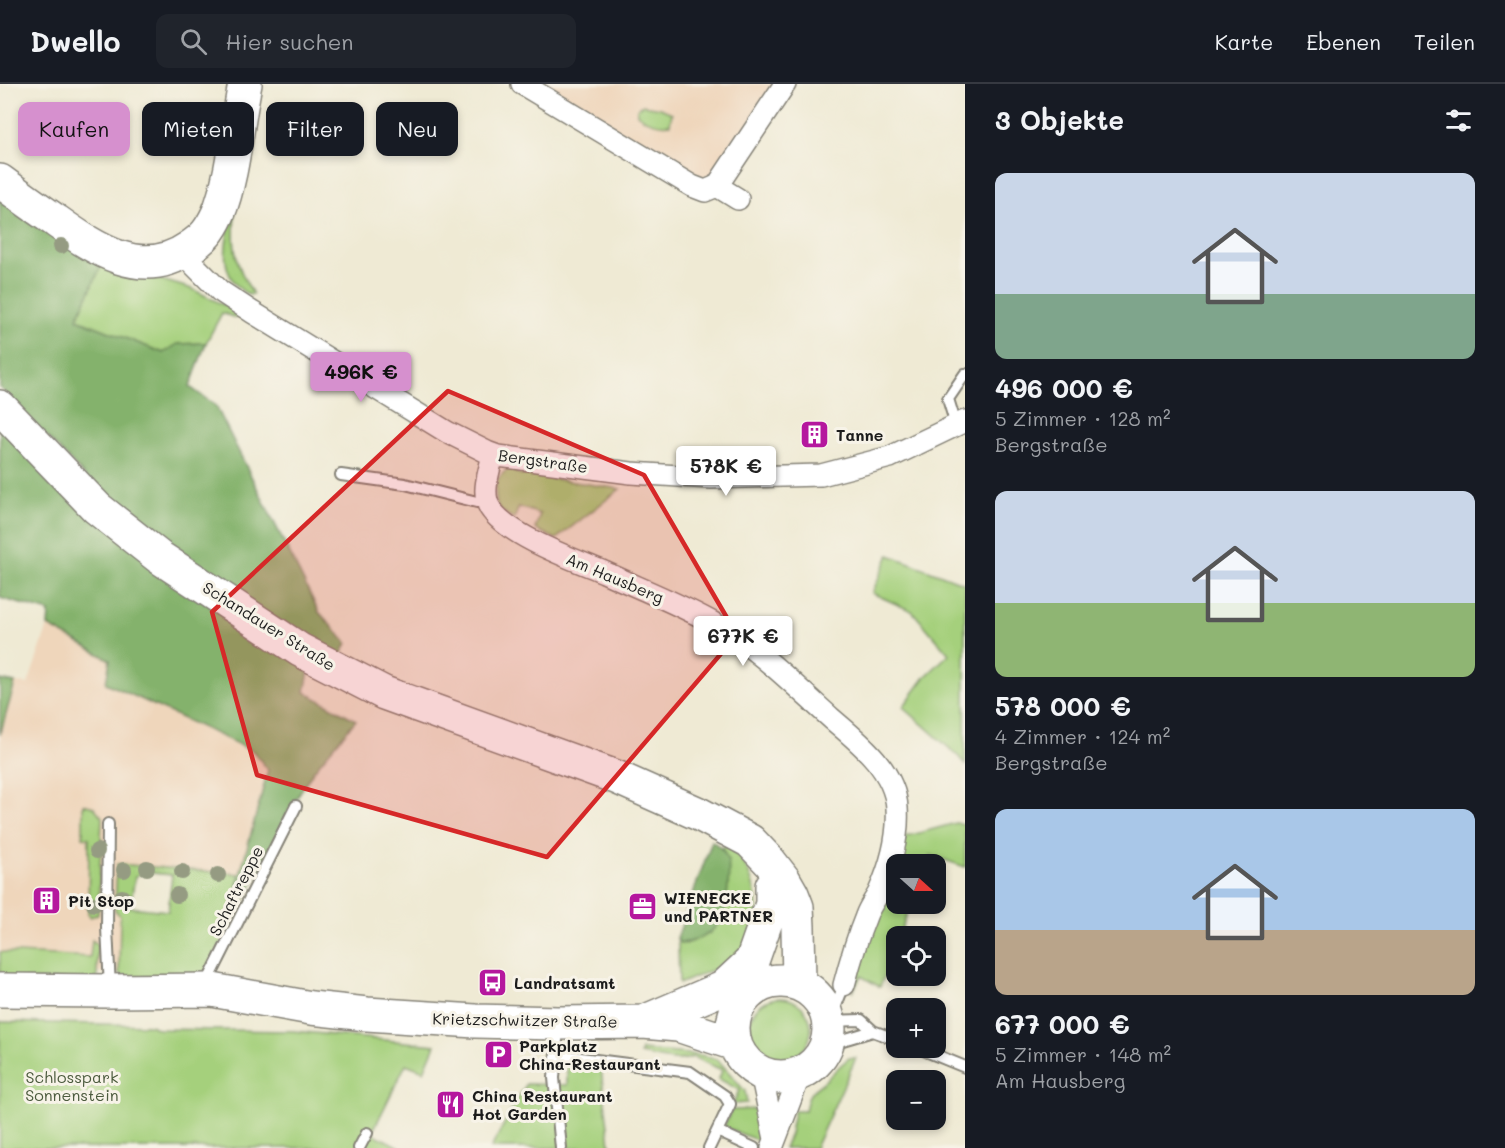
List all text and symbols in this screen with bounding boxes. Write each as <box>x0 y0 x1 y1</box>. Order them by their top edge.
search box <box>156 14 576 68</box>
text: Dwello <box>30 23 120 59</box>
icon: search <box>177 25 210 58</box>
text: Hier suchen <box>225 27 353 56</box>
text: Karte <box>1215 28 1273 55</box>
text: Ebenen <box>1306 28 1381 55</box>
text: Teilen <box>1414 28 1475 55</box>
chip: Kaufen <box>18 102 130 156</box>
chip: Mieten <box>142 102 254 156</box>
chip: Filter <box>266 102 364 156</box>
chip: Neu <box>376 102 458 156</box>
text: 3 Objekte <box>995 103 1124 137</box>
icon: filters <box>1442 104 1475 137</box>
icon: home <box>1181 212 1289 320</box>
pin: 496K € <box>312 352 410 403</box>
text: 496K € <box>324 358 398 384</box>
text: 496 000 € <box>995 371 1133 405</box>
text: 5 Zimmer · 128 m² <box>995 405 1171 431</box>
building icon: Tanne <box>799 419 831 451</box>
place label: Tanne <box>836 424 883 445</box>
text: Bergstraße <box>995 431 1108 457</box>
street label: Bergstraße <box>497 444 589 477</box>
pin: 578K € <box>677 446 775 497</box>
text: 578K € <box>690 452 762 478</box>
icon: home <box>1181 530 1289 638</box>
street label: Am Hausberg <box>563 548 667 608</box>
street label: Schandauer Straße <box>199 576 339 675</box>
pin: 677K € <box>694 616 792 667</box>
text: 677K € <box>708 622 778 648</box>
text: 578 000 € <box>995 689 1131 723</box>
text: 4 Zimmer · 124 m² <box>995 723 1170 749</box>
text: Bergstraße <box>995 749 1108 775</box>
street label: Schaftreppe <box>204 842 267 939</box>
icon: home <box>1181 848 1289 956</box>
north arrow <box>886 854 946 914</box>
map controls <box>886 854 946 1130</box>
building icon: Pit Stop <box>31 885 63 917</box>
place label: WIENECKE und PARTNER <box>664 887 773 926</box>
place label: Pit Stop <box>68 890 134 911</box>
office icon: WIENECKE und PARTNER <box>627 891 659 923</box>
button: locate <box>886 926 946 986</box>
bus stop icon: Landratsamt <box>477 967 509 999</box>
place label: Landratsamt <box>514 972 615 993</box>
button: + <box>886 998 946 1058</box>
street label: Krietzschwitzer Straße <box>432 1007 618 1032</box>
text: 677 000 € <box>995 1007 1130 1041</box>
place label: Parkplatz China-Restaurant <box>519 1035 661 1074</box>
parking icon: Parkplatz China-Restaurant <box>482 1039 514 1071</box>
text: 5 Zimmer · 148 m² <box>995 1041 1171 1067</box>
park label: Schlosspark Sonnenstein <box>25 1066 119 1105</box>
text: Am Hausberg <box>995 1067 1125 1093</box>
button: − <box>886 1070 946 1130</box>
place label: China Restaurant Hot Garden <box>472 1085 613 1124</box>
restaurant icon: China Restaurant Hot Garden <box>435 1089 467 1121</box>

